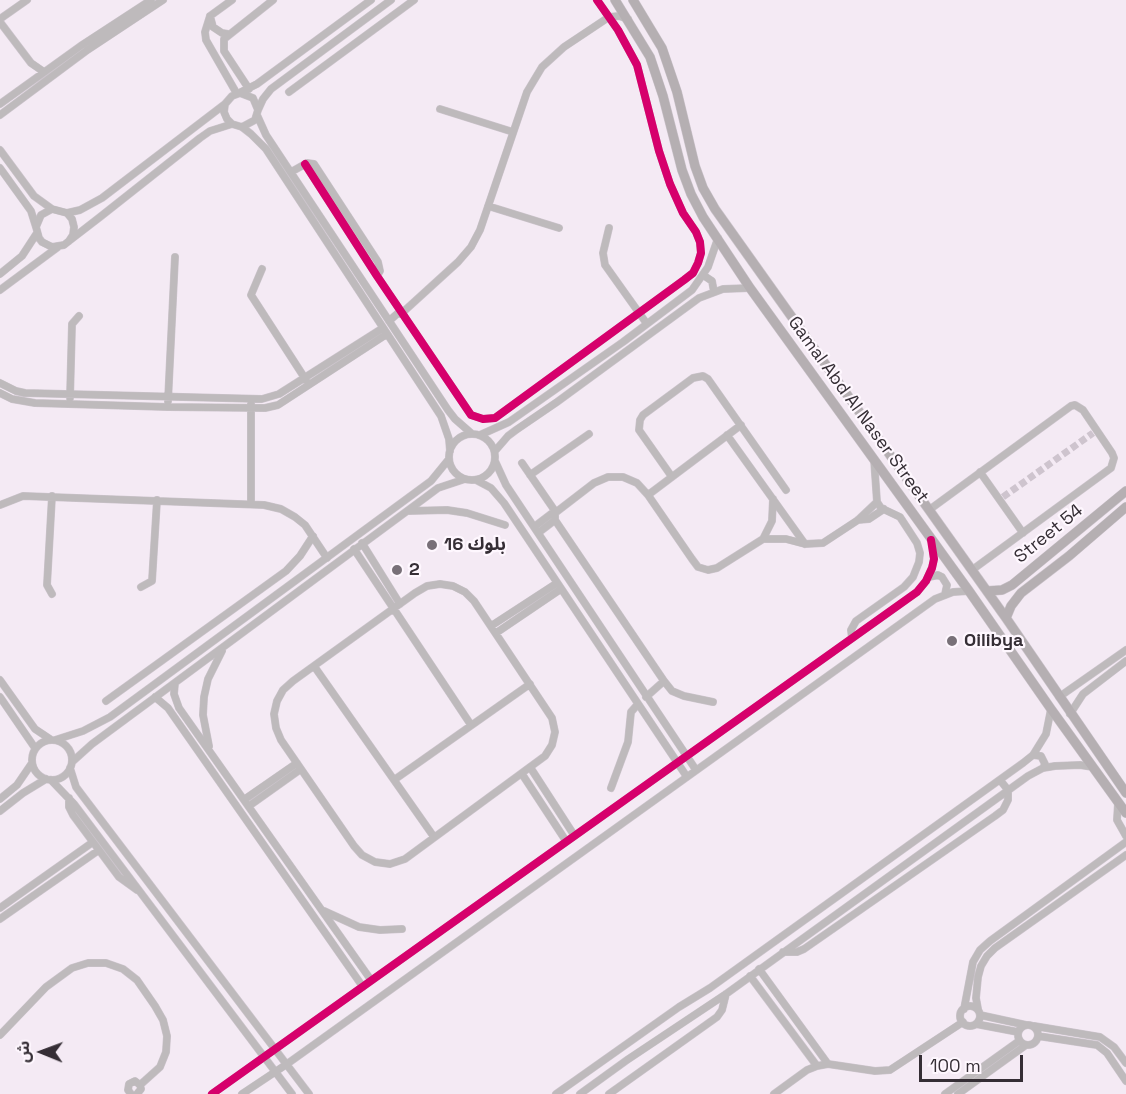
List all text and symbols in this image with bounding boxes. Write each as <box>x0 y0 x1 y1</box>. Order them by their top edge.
street label: Gamal Abd Al Naser Street <box>783 312 933 508</box>
street label: Street 54 <box>1010 500 1088 568</box>
place label: بلوك 16 <box>444 534 506 556</box>
marker: بلوك 16 <box>425 538 439 552</box>
place label: 2 <box>409 559 420 581</box>
marker: 2 <box>390 563 404 577</box>
place label: Oilibya <box>964 630 1024 652</box>
marker: Oilibya <box>945 634 959 648</box>
north arrow <box>12 1022 72 1082</box>
text: ش <box>13 1041 34 1063</box>
scale bar <box>922 1043 1026 1081</box>
text: 100 m <box>930 1054 981 1077</box>

